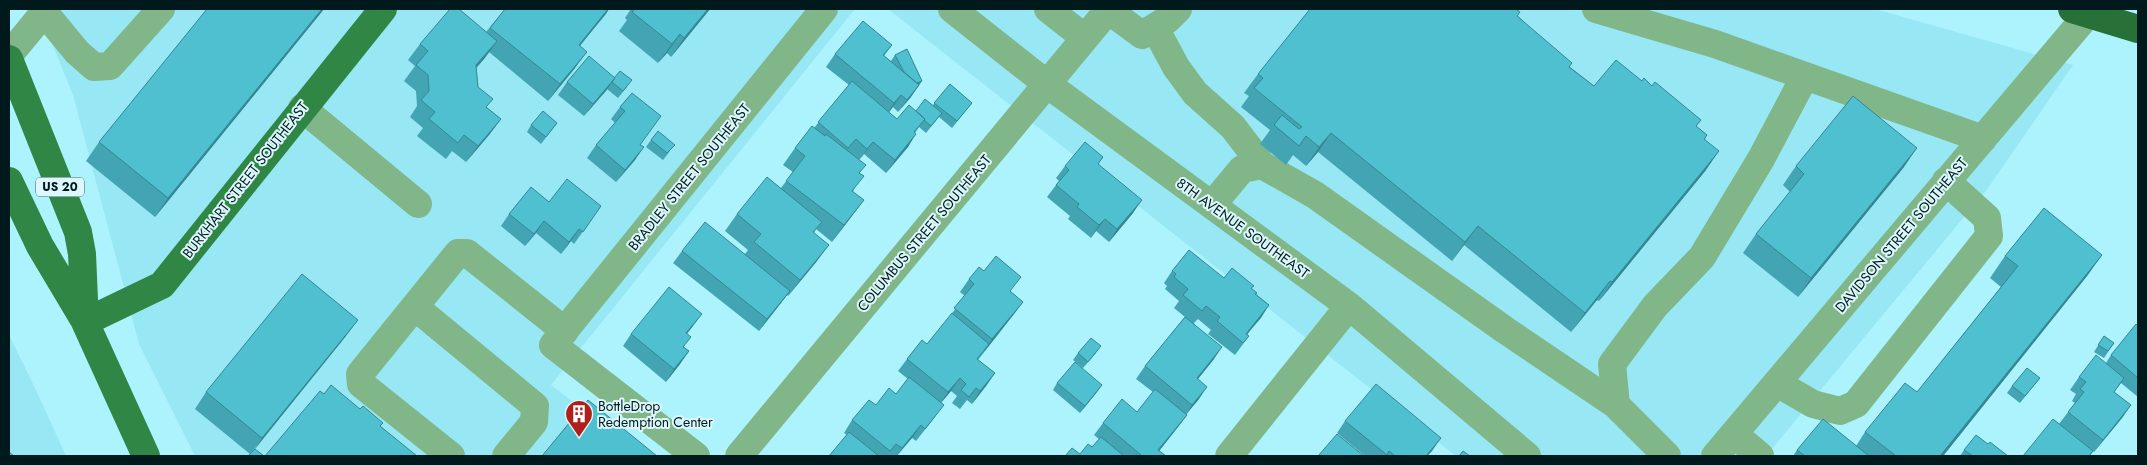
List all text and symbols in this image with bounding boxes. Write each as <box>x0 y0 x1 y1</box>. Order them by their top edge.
street label: BURKHART STREET SOUTHEAST <box>178 97 313 262</box>
street label: BRADLEY STREET SOUTHEAST <box>623 99 755 255</box>
street label: COLUMBUS STREET SOUTHEAST <box>852 150 996 316</box>
street label: DAVIDSON STREET SOUTHEAST <box>1830 153 1972 317</box>
street label: 8TH AVENUE SOUTHEAST <box>1173 173 1314 283</box>
road number: US 20 <box>36 178 84 196</box>
place label: BottleDrop Redemption Center <box>598 396 713 432</box>
building icon: BottleDrop Redemption Center <box>564 399 594 438</box>

